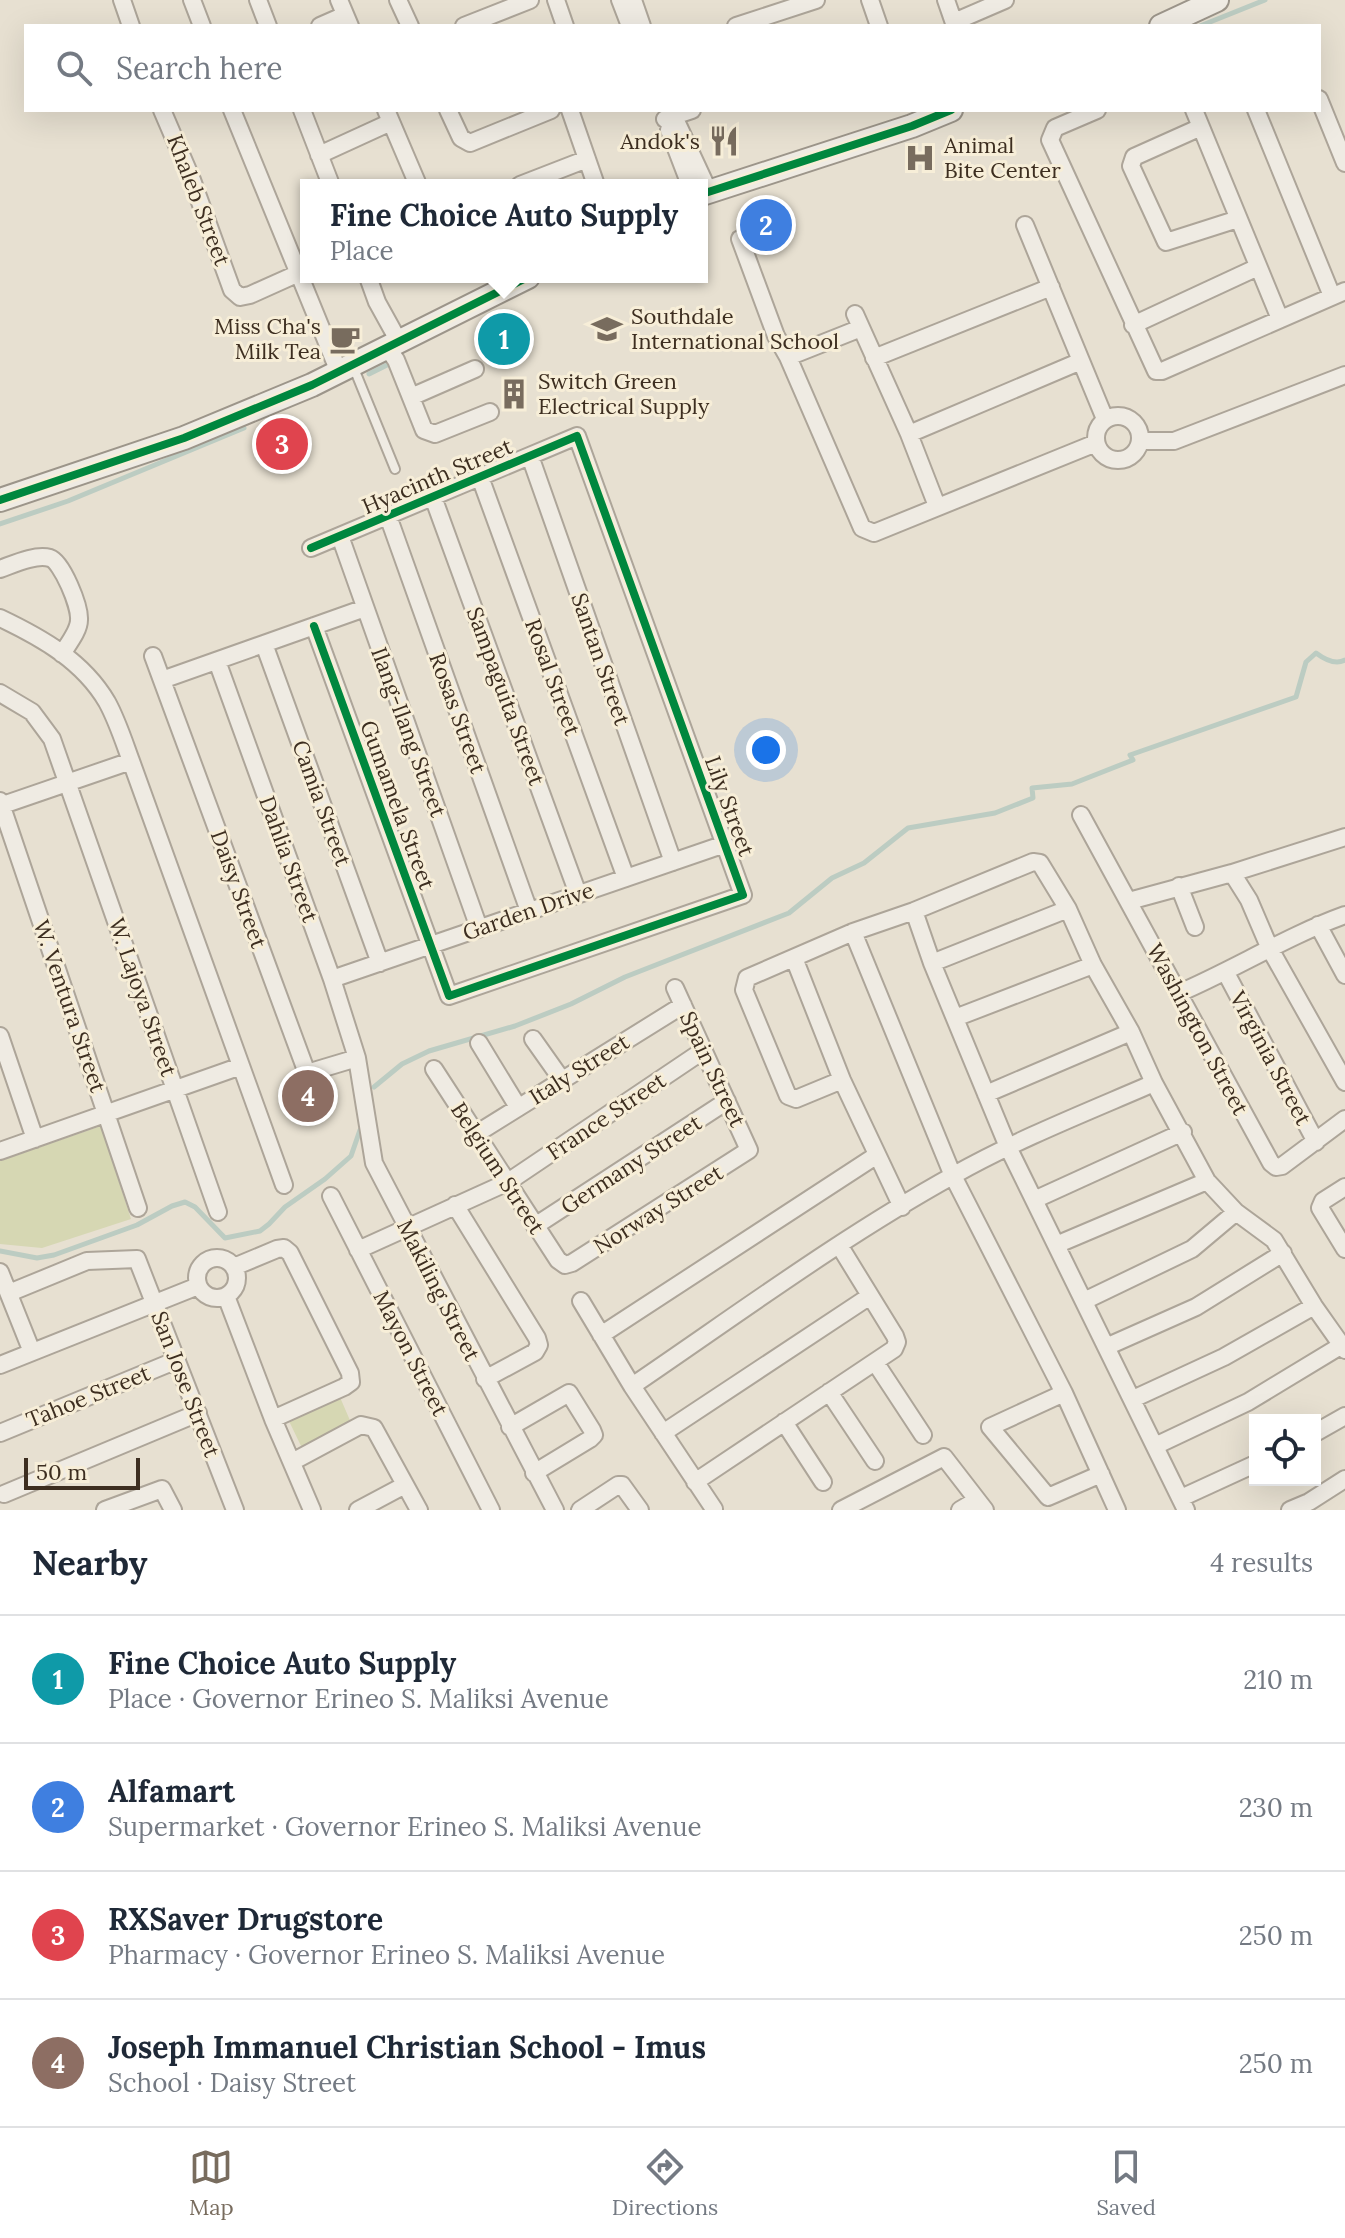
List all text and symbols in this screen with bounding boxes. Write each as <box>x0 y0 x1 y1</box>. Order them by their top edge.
search box <box>24 24 1321 112</box>
icon: search <box>52 46 96 90</box>
text: Search here <box>116 49 283 87</box>
restaurant icon: Andok's <box>707 124 741 158</box>
place label: Andok's <box>619 127 700 155</box>
street label: Khaleb Street <box>161 130 237 270</box>
place label: Animal Bite Center <box>943 131 1061 184</box>
hospital icon: Animal Bite Center <box>903 141 937 175</box>
popup <box>300 179 708 283</box>
pin: 2 <box>740 195 792 255</box>
text: Fine Choice Auto Supply <box>330 196 678 234</box>
text: Place <box>330 234 394 267</box>
place label: Southdale International School <box>631 302 839 355</box>
pin: 1 <box>478 309 530 369</box>
place label: Miss Cha's Milk Tea <box>214 312 321 365</box>
school or university icon: Southdale International School <box>590 312 624 346</box>
cafe icon: Miss Cha's Milk Tea <box>328 322 362 356</box>
place label: Switch Green Electrical Supply <box>538 367 710 420</box>
building icon: Switch Green Electrical Supply <box>497 377 531 411</box>
pin: 3 <box>256 414 308 474</box>
street label: Hyacinth Street <box>358 432 517 520</box>
street label: Santan Street <box>565 589 637 729</box>
street label: Sampaguita Street <box>461 603 551 789</box>
street label: Rosal Street <box>519 615 587 740</box>
street label: Ilang-Ilang Street <box>365 643 453 821</box>
street label: Rosas Street <box>423 649 493 778</box>
street label: Gumamela Street <box>354 717 442 894</box>
your location <box>746 730 786 770</box>
street label: Camia Street <box>286 736 358 870</box>
street label: Lily Street <box>699 752 761 860</box>
street label: Dahlia Street <box>253 792 325 926</box>
street label: Daisy Street <box>205 826 273 952</box>
street label: Garden Drive <box>459 875 597 946</box>
street label: W. Lajoya Street <box>103 914 183 1080</box>
street label: W. Ventura Street <box>27 916 113 1096</box>
street label: Washington Street <box>1141 938 1255 1120</box>
street label: Virginia Street <box>1224 985 1318 1130</box>
street label: Spain Street <box>674 1007 752 1132</box>
street label: Italy Street <box>524 1027 635 1111</box>
pin: 4 <box>282 1066 334 1126</box>
street label: France Street <box>541 1066 671 1166</box>
street label: Belgium Street <box>445 1097 551 1240</box>
street label: Germany Street <box>555 1108 707 1220</box>
street label: Norway Street <box>588 1158 728 1260</box>
street label: Makiling Street <box>391 1214 487 1366</box>
street label: Mayon Street <box>367 1286 455 1421</box>
street label: San Jose Street <box>145 1307 227 1461</box>
street label: Tahoe Street <box>22 1358 154 1434</box>
map controls <box>1249 1414 1321 1486</box>
button: locate <box>1249 1414 1321 1486</box>
scale bar <box>24 1454 140 1490</box>
text: 50 m <box>36 1458 87 1486</box>
text: Nearby <box>32 1541 148 1584</box>
text: 4 results <box>1210 1546 1313 1579</box>
text: Fine Choice Auto Supply <box>108 1644 456 1682</box>
text: 1 <box>53 1663 63 1696</box>
text: 210 m <box>1243 1663 1313 1696</box>
text: Place · Governor Erineo S. Maliksi Avenue <box>108 1682 609 1715</box>
text: Alfamart <box>108 1772 235 1810</box>
text: 2 <box>51 1791 65 1824</box>
text: 230 m <box>1239 1791 1313 1824</box>
text: Supermarket · Governor Erineo S. Maliksi Avenue <box>108 1810 702 1843</box>
text: RXSaver Drugstore <box>108 1900 383 1938</box>
text: 3 <box>51 1919 65 1952</box>
text: 250 m <box>1239 1919 1313 1952</box>
text: Pharmacy · Governor Erineo S. Maliksi Avenue <box>108 1938 665 1971</box>
text: Joseph Immanuel Christian School - Imus <box>108 2028 706 2066</box>
text: 4 <box>51 2047 65 2080</box>
text: 250 m <box>1239 2047 1313 2080</box>
text: School · Daisy Street <box>108 2066 356 2099</box>
tab: Map <box>189 2145 234 2221</box>
tab: Directions <box>612 2145 718 2221</box>
tab: Saved <box>1096 2145 1156 2221</box>

